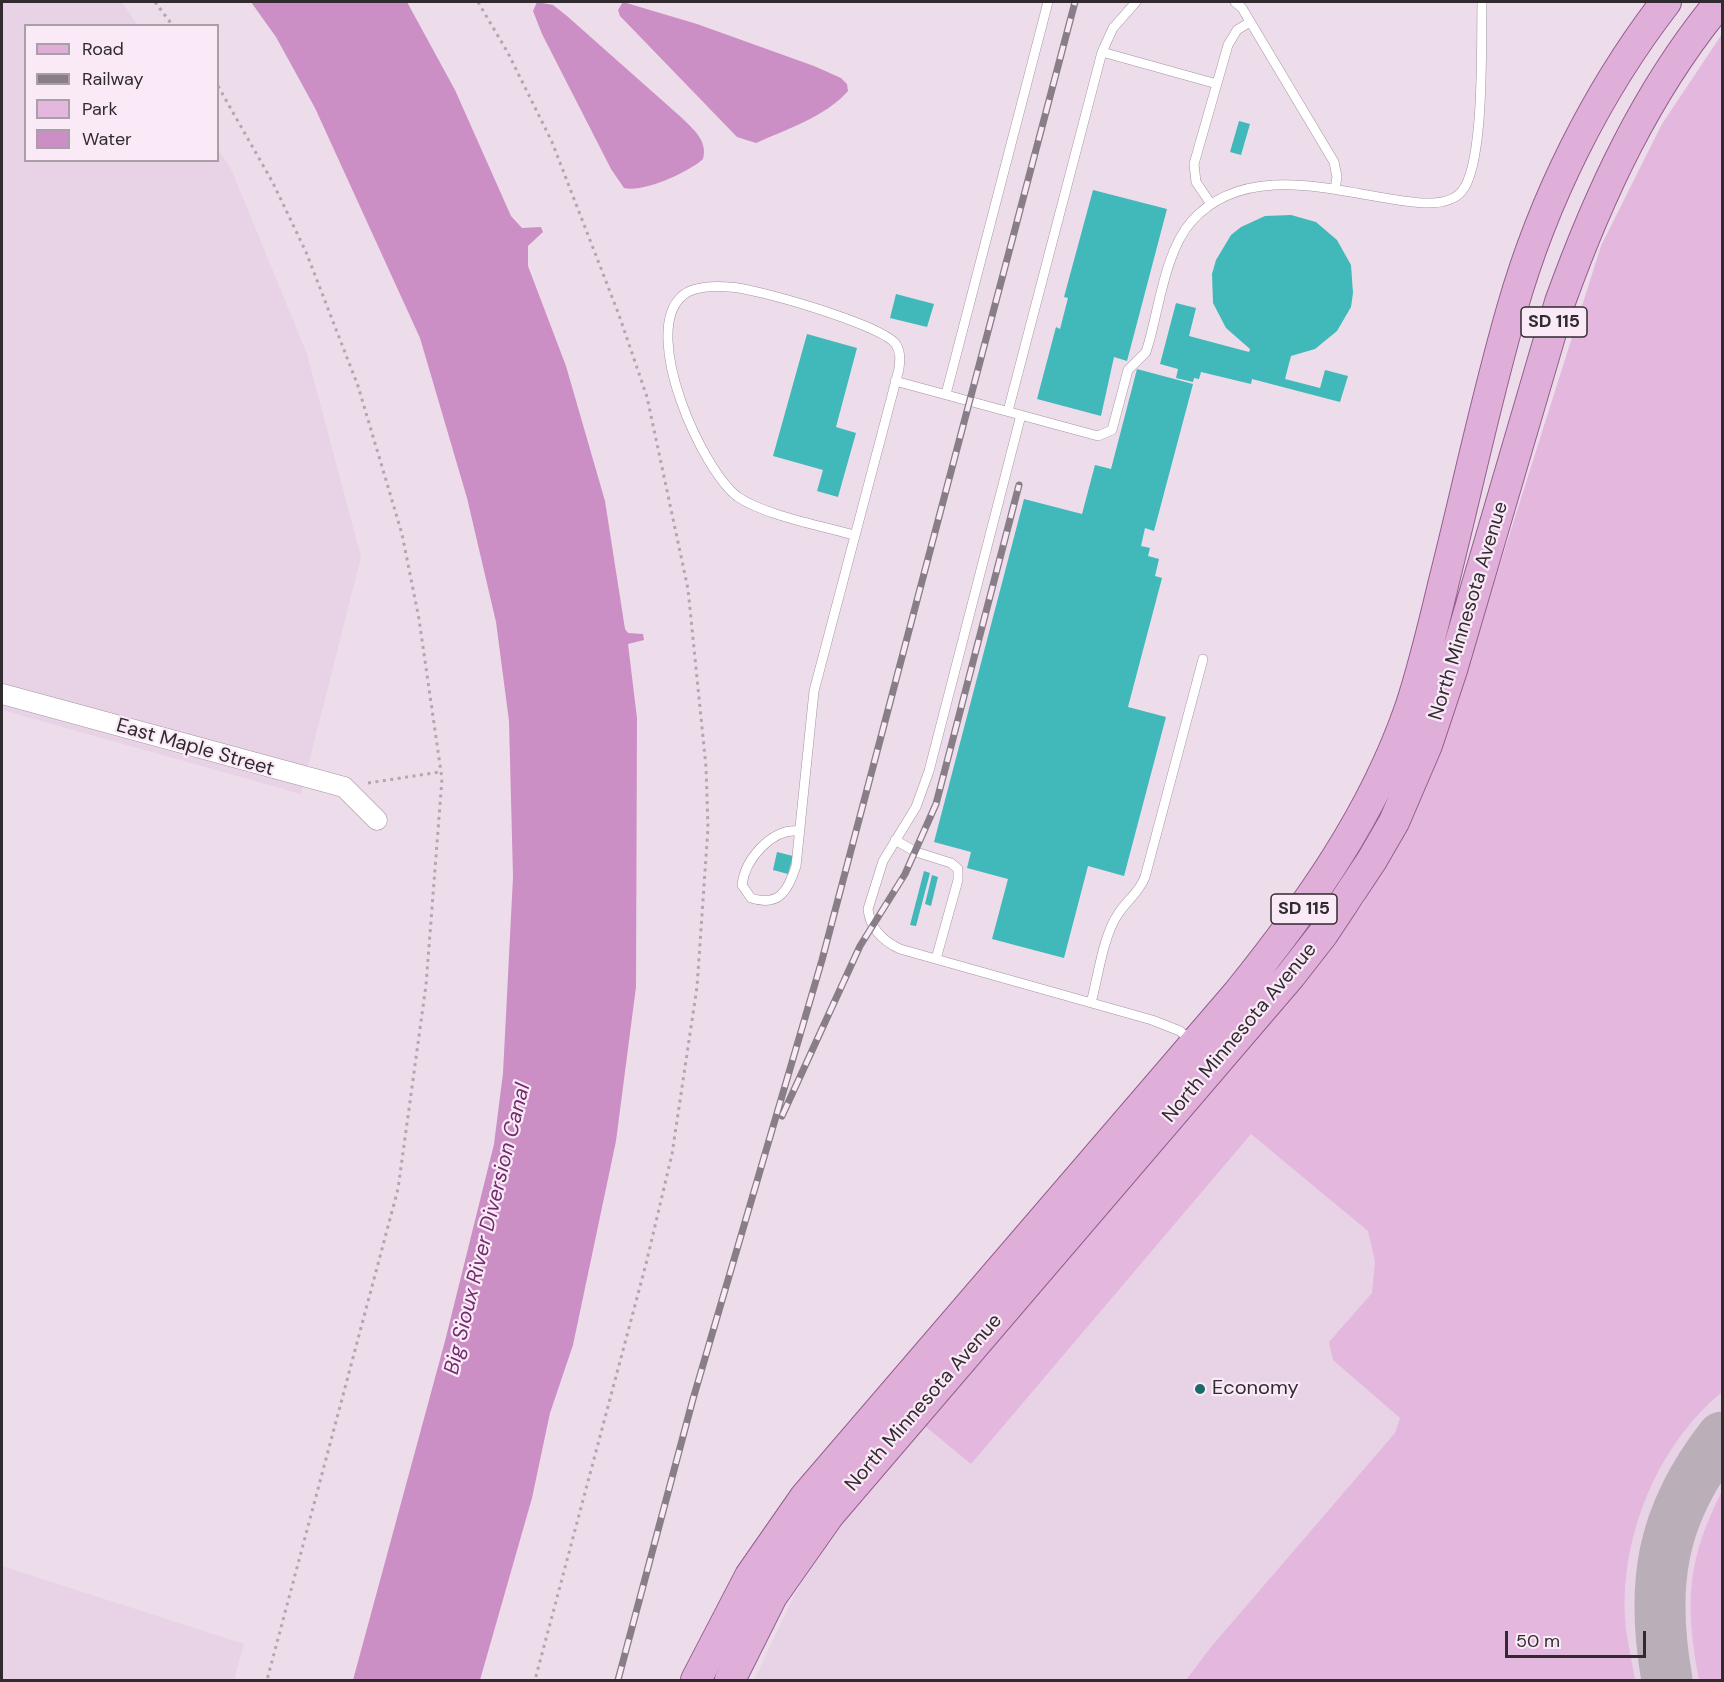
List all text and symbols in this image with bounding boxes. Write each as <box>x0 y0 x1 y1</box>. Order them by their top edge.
legend <box>24 24 219 162</box>
text: Road <box>82 37 124 61</box>
text: Railway <box>82 67 144 91</box>
text: Park <box>82 97 118 121</box>
text: Water <box>82 127 132 151</box>
road number: SD 115 <box>1521 307 1587 337</box>
street label: North Minnesota Avenue <box>1424 499 1514 723</box>
street label: East Maple Street <box>113 714 277 782</box>
road number: SD 115 <box>1271 894 1337 924</box>
street label: North Minnesota Avenue <box>1158 938 1322 1128</box>
water label: Big Sioux River Diversion Canal <box>440 1081 536 1377</box>
street label: North Minnesota Avenue <box>840 1309 1008 1497</box>
place label: Economy <box>1212 1377 1299 1401</box>
marker: Economy <box>1193 1382 1207 1396</box>
scale bar <box>1508 1619 1649 1657</box>
text: 50 m <box>1516 1629 1560 1653</box>

